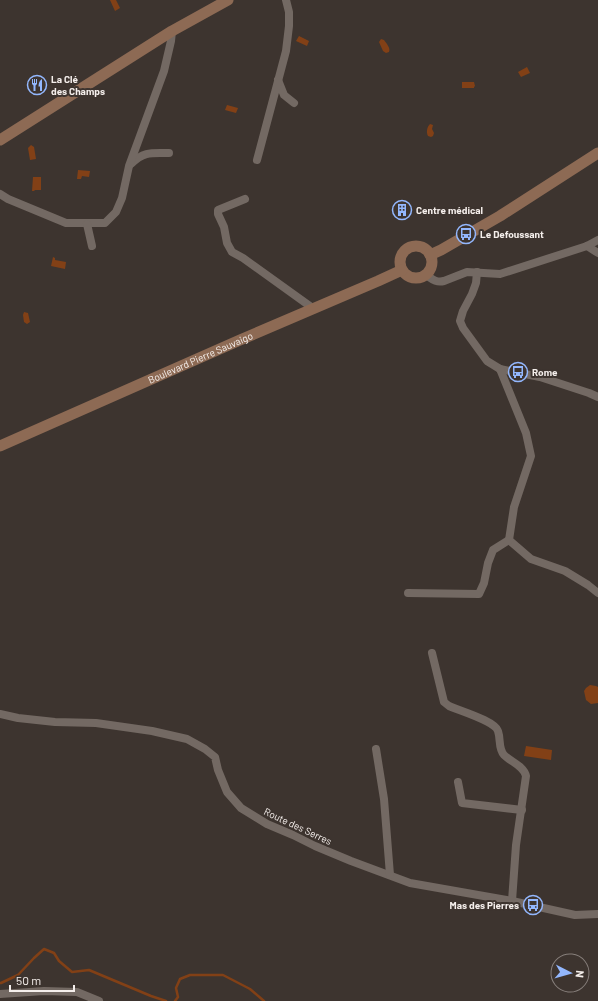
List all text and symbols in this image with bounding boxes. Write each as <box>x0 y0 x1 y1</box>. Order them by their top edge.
place label: La Clé des Champs <box>51 73 105 97</box>
restaurant icon: La Clé des Champs <box>26 74 48 96</box>
building icon: Centre médical <box>391 199 413 221</box>
place label: Centre médical <box>416 204 483 216</box>
bus stop icon: Le Defoussant <box>455 223 477 245</box>
place label: Le Defoussant <box>480 228 544 240</box>
street label: Boulevard Pierre Sauvaigo <box>146 329 255 386</box>
bus stop icon: Rome <box>507 361 529 383</box>
place label: Rome <box>532 366 558 378</box>
street label: Route des Serres <box>262 805 334 847</box>
bus stop icon: Mas des Pierres <box>522 894 544 916</box>
place label: Mas des Pierres <box>450 899 519 911</box>
north arrow <box>550 953 590 993</box>
scale bar <box>10 967 74 993</box>
text: N <box>574 970 587 978</box>
text: 50 m <box>16 973 41 987</box>

